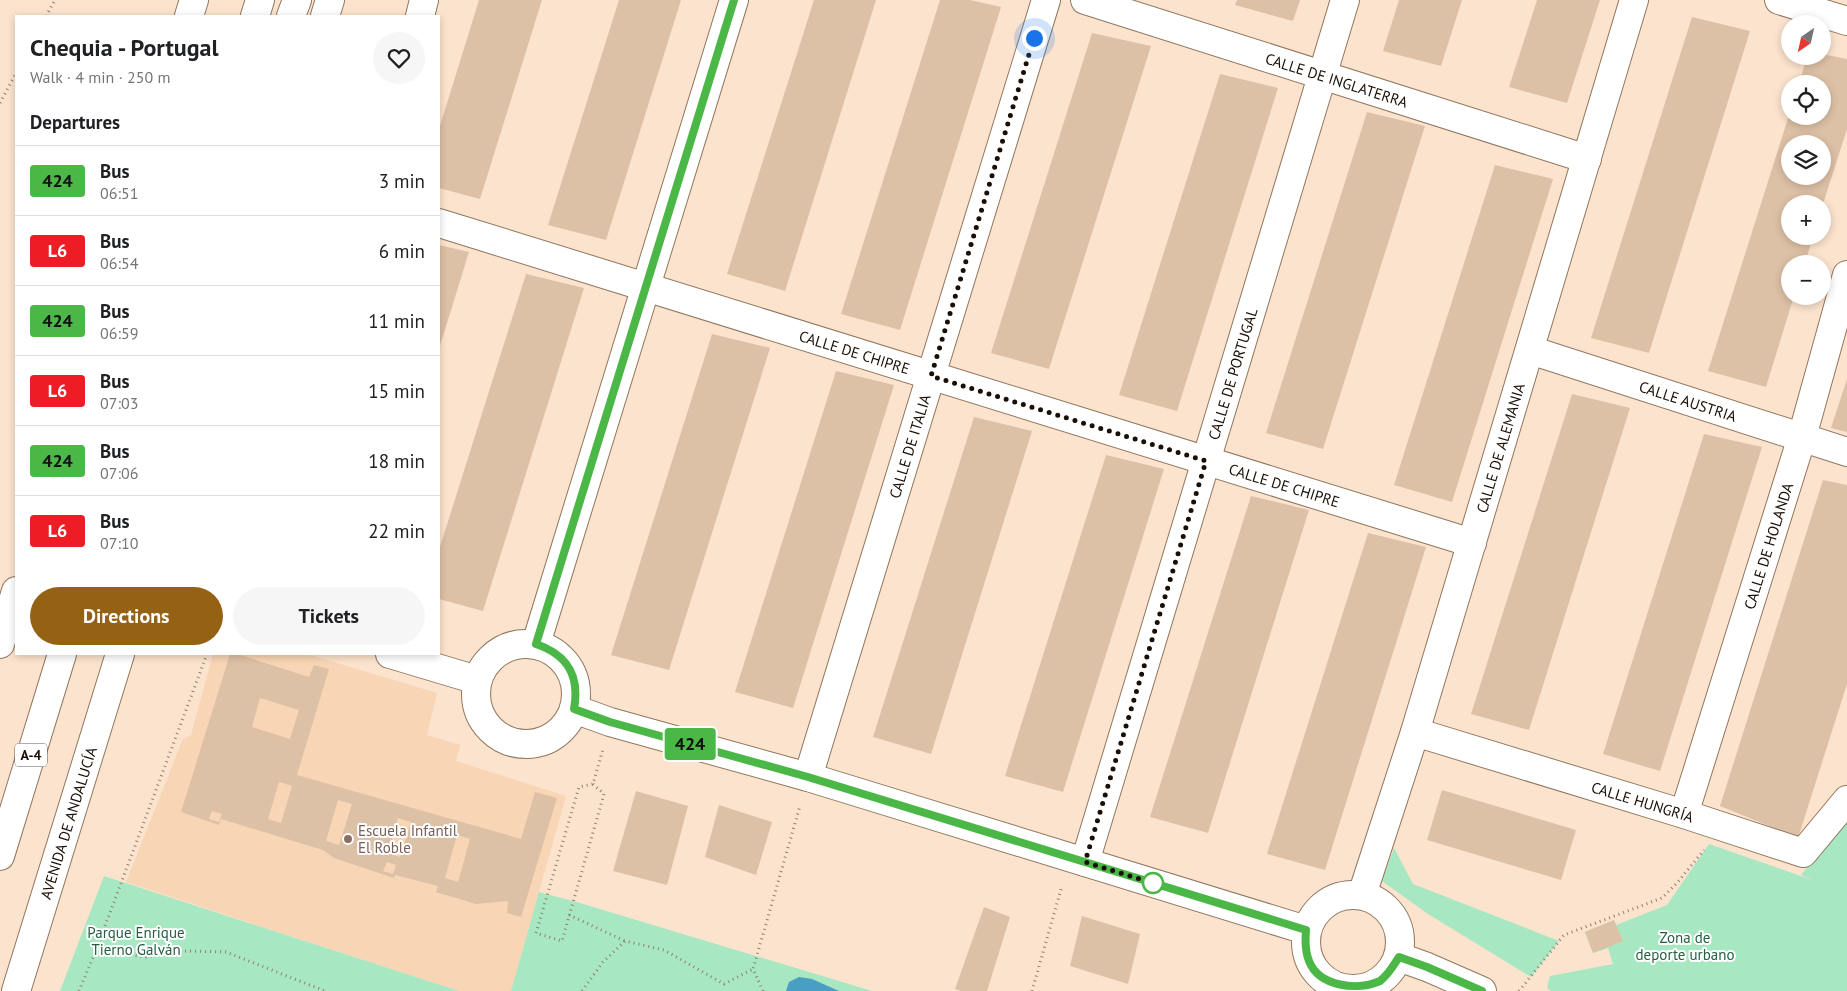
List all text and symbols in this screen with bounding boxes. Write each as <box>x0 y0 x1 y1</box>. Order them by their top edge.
north arrow <box>1781 15 1831 65</box>
map controls <box>1781 15 1831 305</box>
your location <box>1022 26 1047 51</box>
text: Chequia - Portugal <box>30 32 219 63</box>
button: heart <box>373 32 425 84</box>
street label: CALLE DE INGLATERRA <box>1263 48 1410 111</box>
text: Walk · 4 min · 250 m <box>30 67 170 87</box>
button: locate <box>1781 75 1831 125</box>
text: Departures <box>30 110 120 134</box>
button: layers <box>1781 135 1831 185</box>
text: Bus <box>100 159 129 183</box>
text: 424 <box>42 169 73 192</box>
text: 3 min <box>379 169 425 193</box>
text: 06:51 <box>100 183 138 203</box>
button: + <box>1781 195 1831 245</box>
text: Bus <box>100 229 129 253</box>
text: L6 <box>48 239 67 262</box>
text: 6 min <box>379 239 425 263</box>
text: 06:54 <box>100 253 138 273</box>
button: − <box>1781 255 1831 305</box>
text: Bus <box>100 299 129 323</box>
street label: CALLE DE PORTUGAL <box>1203 305 1261 442</box>
text: 424 <box>42 309 73 332</box>
text: 11 min <box>368 309 425 333</box>
text: 06:59 <box>100 323 138 343</box>
street label: CALLE DE CHIPRE <box>797 326 912 378</box>
text: Bus <box>100 369 129 393</box>
street label: CALLE AUSTRIA <box>1637 376 1739 425</box>
text: L6 <box>48 379 67 402</box>
text: 15 min <box>368 379 425 403</box>
street label: CALLE DE ALEMANIA <box>1472 381 1528 515</box>
street label: CALLE DE ITALIA <box>884 392 934 500</box>
text: 07:03 <box>100 393 138 413</box>
text: Bus <box>100 439 129 463</box>
text: 424 <box>42 449 73 472</box>
text: 18 min <box>368 449 425 473</box>
street label: CALLE DE CHIPRE <box>1227 459 1342 511</box>
text: 07:06 <box>100 463 138 483</box>
street label: CALLE DE HOLANDA <box>1739 480 1797 612</box>
text: Bus <box>100 509 129 533</box>
text: L6 <box>48 519 67 542</box>
text: 22 min <box>368 519 425 543</box>
text: 07:10 <box>100 533 138 553</box>
button: Directions <box>30 587 223 645</box>
button: Tickets <box>233 587 425 645</box>
line badge: 424 <box>661 728 719 760</box>
text: 424 <box>675 732 705 755</box>
road number: A-4 <box>15 744 47 766</box>
street label: AVENIDA DE ANDALUCÍA <box>35 744 100 901</box>
street label: CALLE HUNGRÍA <box>1589 777 1696 826</box>
place label: Escuela Infantil El Roble <box>358 821 458 857</box>
marker: Escuela Infantil El Roble <box>342 833 354 845</box>
unlabelled marker <box>1142 872 1164 894</box>
park label: Parque Enrique Tierno Galván <box>87 923 185 959</box>
park label: Zona de deporte urbano <box>1636 928 1734 964</box>

